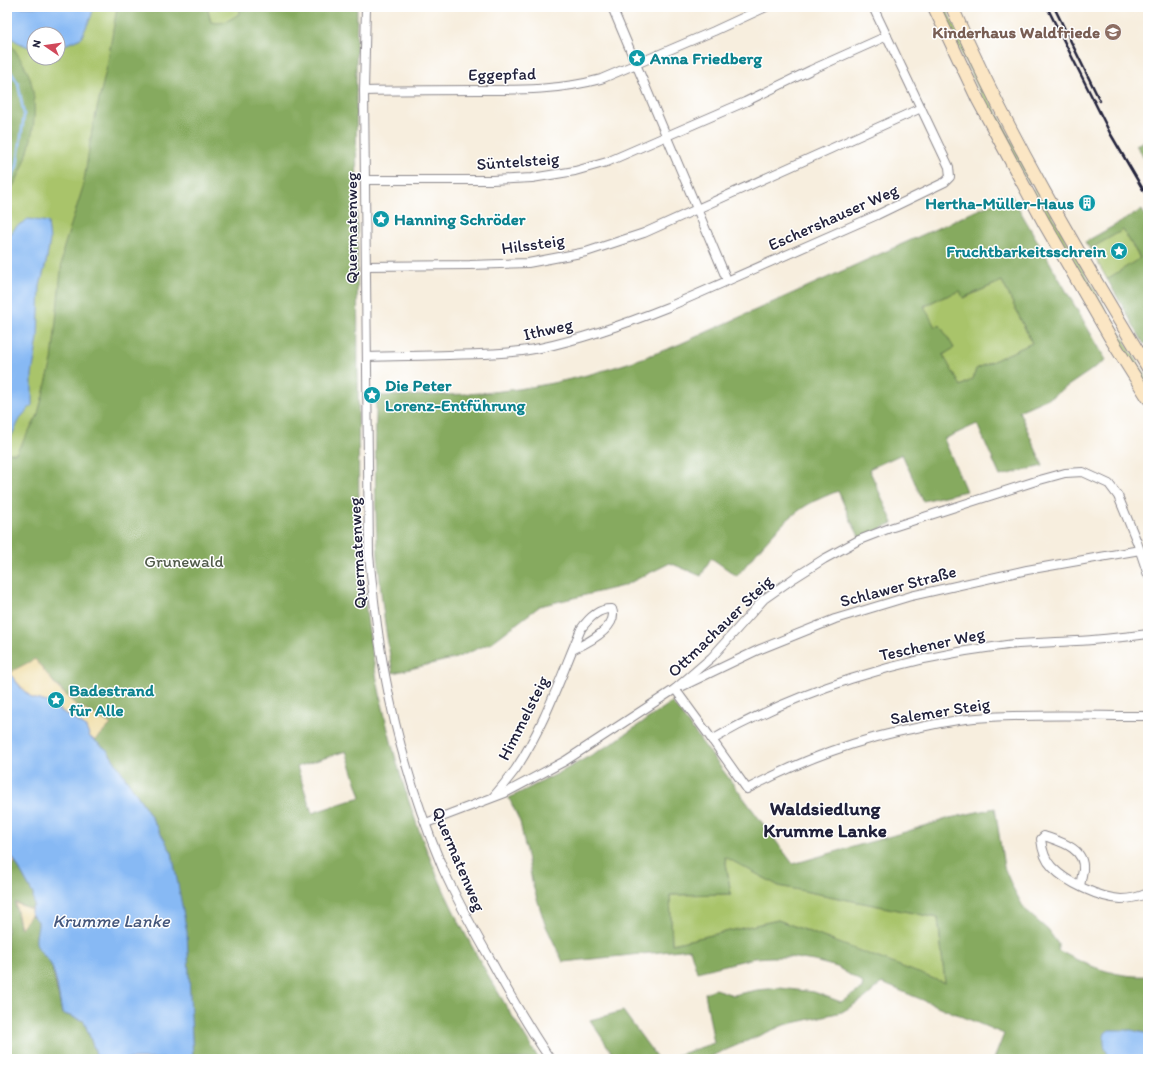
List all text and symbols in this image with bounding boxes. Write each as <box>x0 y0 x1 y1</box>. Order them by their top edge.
place label: Kinderhaus Waldfriede <box>932 22 1100 42</box>
school or university icon: Kinderhaus Waldfriede <box>1103 22 1123 42</box>
north arrow <box>26 26 66 66</box>
text: N <box>30 39 44 49</box>
place icon: Anna Friedberg <box>627 48 647 68</box>
place label: Anna Friedberg <box>649 48 762 69</box>
street label: Eggepfad <box>468 63 536 85</box>
street label: Süntelsteig <box>476 148 560 174</box>
street label: Quermatenweg <box>341 172 361 284</box>
street label: Eschershauser Weg <box>765 179 901 255</box>
place label: Hertha-Müller-Haus <box>925 193 1074 213</box>
building icon: Hertha-Müller-Haus <box>1077 193 1097 213</box>
place icon: Hanning Schröder <box>371 209 391 229</box>
place label: Hanning Schröder <box>394 209 526 230</box>
street label: Hilssteig <box>500 230 566 258</box>
place label: Fruchtbarkeitsschrein <box>946 241 1107 261</box>
place icon: Fruchtbarkeitsschrein <box>1109 241 1129 261</box>
street label: Ithweg <box>521 314 575 344</box>
place label: Die Peter Lorenz-Entführung <box>385 375 526 416</box>
place icon: Die Peter Lorenz-Entführung <box>362 385 382 405</box>
street label: Quermatenweg <box>344 497 370 609</box>
park label: Grunewald <box>144 551 224 571</box>
street label: Schlawer Straße <box>838 561 958 611</box>
street label: Ottmachauer Steig <box>663 571 777 681</box>
street label: Teschener Weg <box>877 623 987 665</box>
street label: Himmelsteig <box>493 672 553 764</box>
place label: Badestrand für Alle <box>69 680 155 720</box>
place icon: Badestrand für Alle <box>46 690 66 710</box>
street label: Salemer Steig <box>889 693 992 729</box>
district label: Waldsiedlung Krumme Lanke <box>763 797 887 842</box>
street label: Quermatenweg <box>428 804 490 914</box>
water label: Krumme Lanke <box>52 910 171 932</box>

